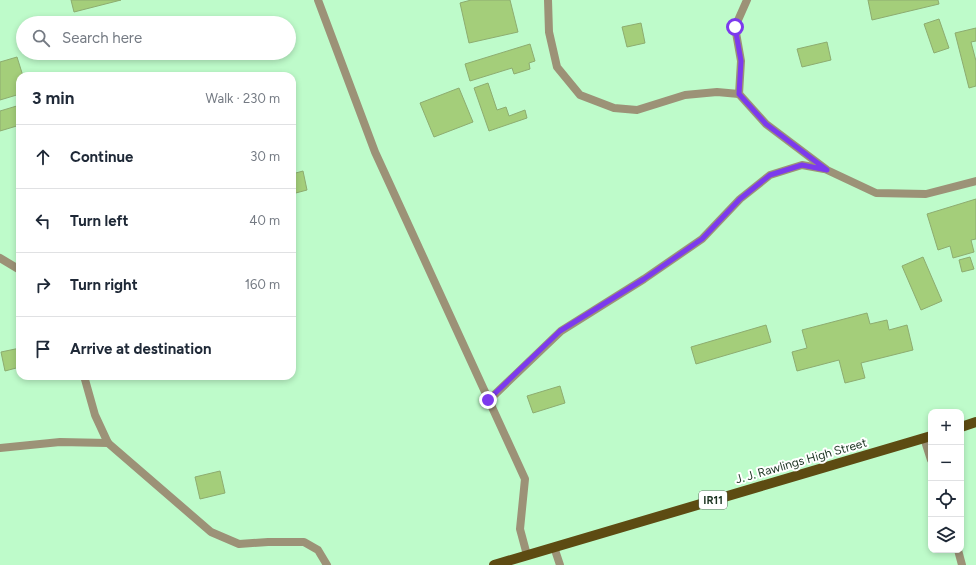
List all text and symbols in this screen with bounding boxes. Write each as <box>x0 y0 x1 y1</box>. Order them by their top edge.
search box <box>16 16 296 60</box>
route start <box>726 18 744 36</box>
icon: search <box>30 27 52 49</box>
text: Search here <box>62 29 142 47</box>
text: 3 min <box>32 88 74 108</box>
text: Walk · 230 m <box>206 91 280 106</box>
icon: ahead <box>32 146 54 168</box>
text: Continue <box>70 148 133 166</box>
text: 30 m <box>250 149 280 164</box>
icon: left <box>32 210 54 232</box>
text: Turn left <box>70 212 128 230</box>
text: 40 m <box>249 213 280 228</box>
icon: right <box>32 274 54 296</box>
text: Turn right <box>70 276 138 294</box>
text: 160 m <box>245 277 280 292</box>
icon: arrive <box>32 338 54 360</box>
text: Arrive at destination <box>70 340 211 358</box>
route end <box>479 391 497 409</box>
map controls <box>928 409 964 553</box>
button: + <box>928 409 964 445</box>
street label: J. J. Rawlings High Street <box>734 435 869 486</box>
button: − <box>928 445 964 481</box>
button: locate <box>928 481 964 517</box>
road number: IR11 <box>699 491 727 509</box>
button: layers <box>928 517 964 553</box>

